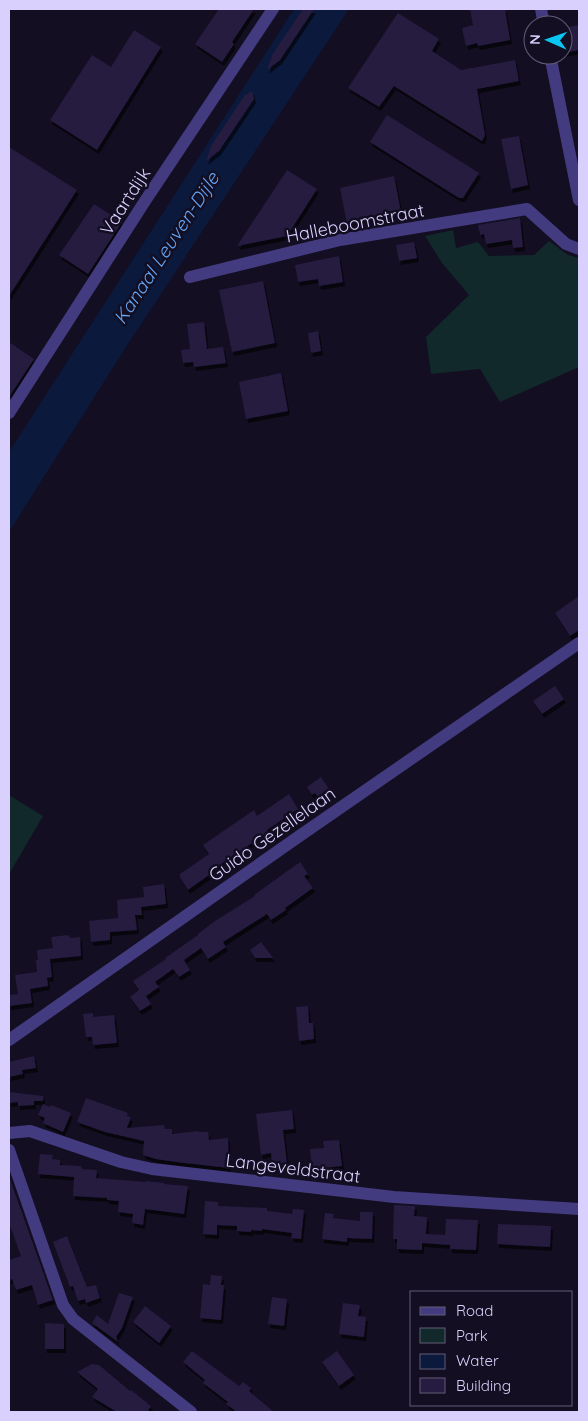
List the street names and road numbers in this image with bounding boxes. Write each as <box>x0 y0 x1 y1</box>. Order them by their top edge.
street label: Vaartdijk <box>95 163 155 239</box>
street label: Halleboomstraat <box>284 198 426 248</box>
street label: Guido Gezellelaan <box>204 782 340 886</box>
street label: Langeveldstraat <box>224 1148 362 1188</box>

